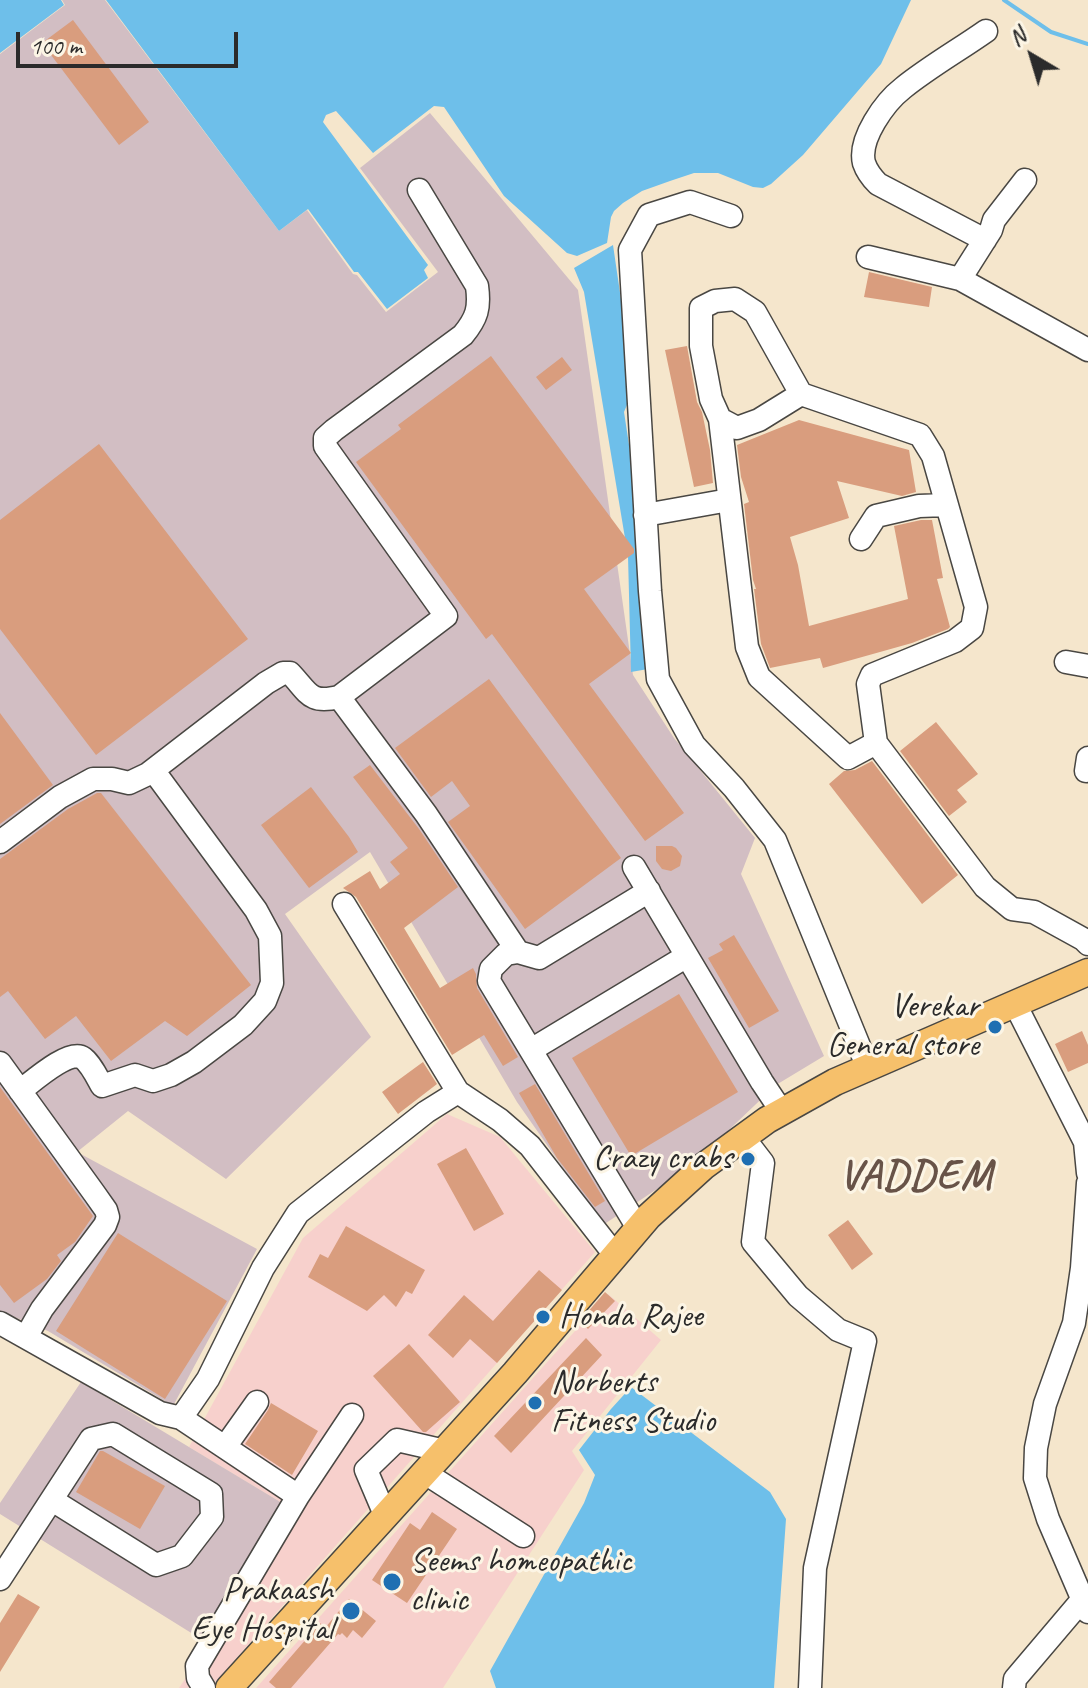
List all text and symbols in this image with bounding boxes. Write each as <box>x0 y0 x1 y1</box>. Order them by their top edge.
scale bar <box>20 16 242 66</box>
north arrow <box>992 16 1072 96</box>
text: N <box>1003 22 1031 52</box>
text: 100 m <box>30 31 82 61</box>
place label: Verekar General store <box>827 987 979 1066</box>
marker: Verekar General store <box>986 1018 1004 1036</box>
place label: Crazy crabs <box>593 1139 732 1179</box>
marker: Crazy crabs <box>739 1150 757 1168</box>
district label: VADDEM <box>839 1152 993 1202</box>
place label: Honda Rajee <box>559 1297 702 1337</box>
marker: Honda Rajee <box>534 1308 552 1326</box>
place label: Norberts Fitness Studio <box>551 1363 715 1442</box>
marker: Norberts Fitness Studio <box>526 1394 544 1412</box>
place label: Seems homeopathic clinic <box>410 1542 632 1622</box>
place label: Prakaash Eye Hospital <box>191 1571 333 1650</box>
marker: Seems homeopathic clinic <box>381 1571 403 1593</box>
marker: Prakaash Eye Hospital <box>340 1600 362 1622</box>

